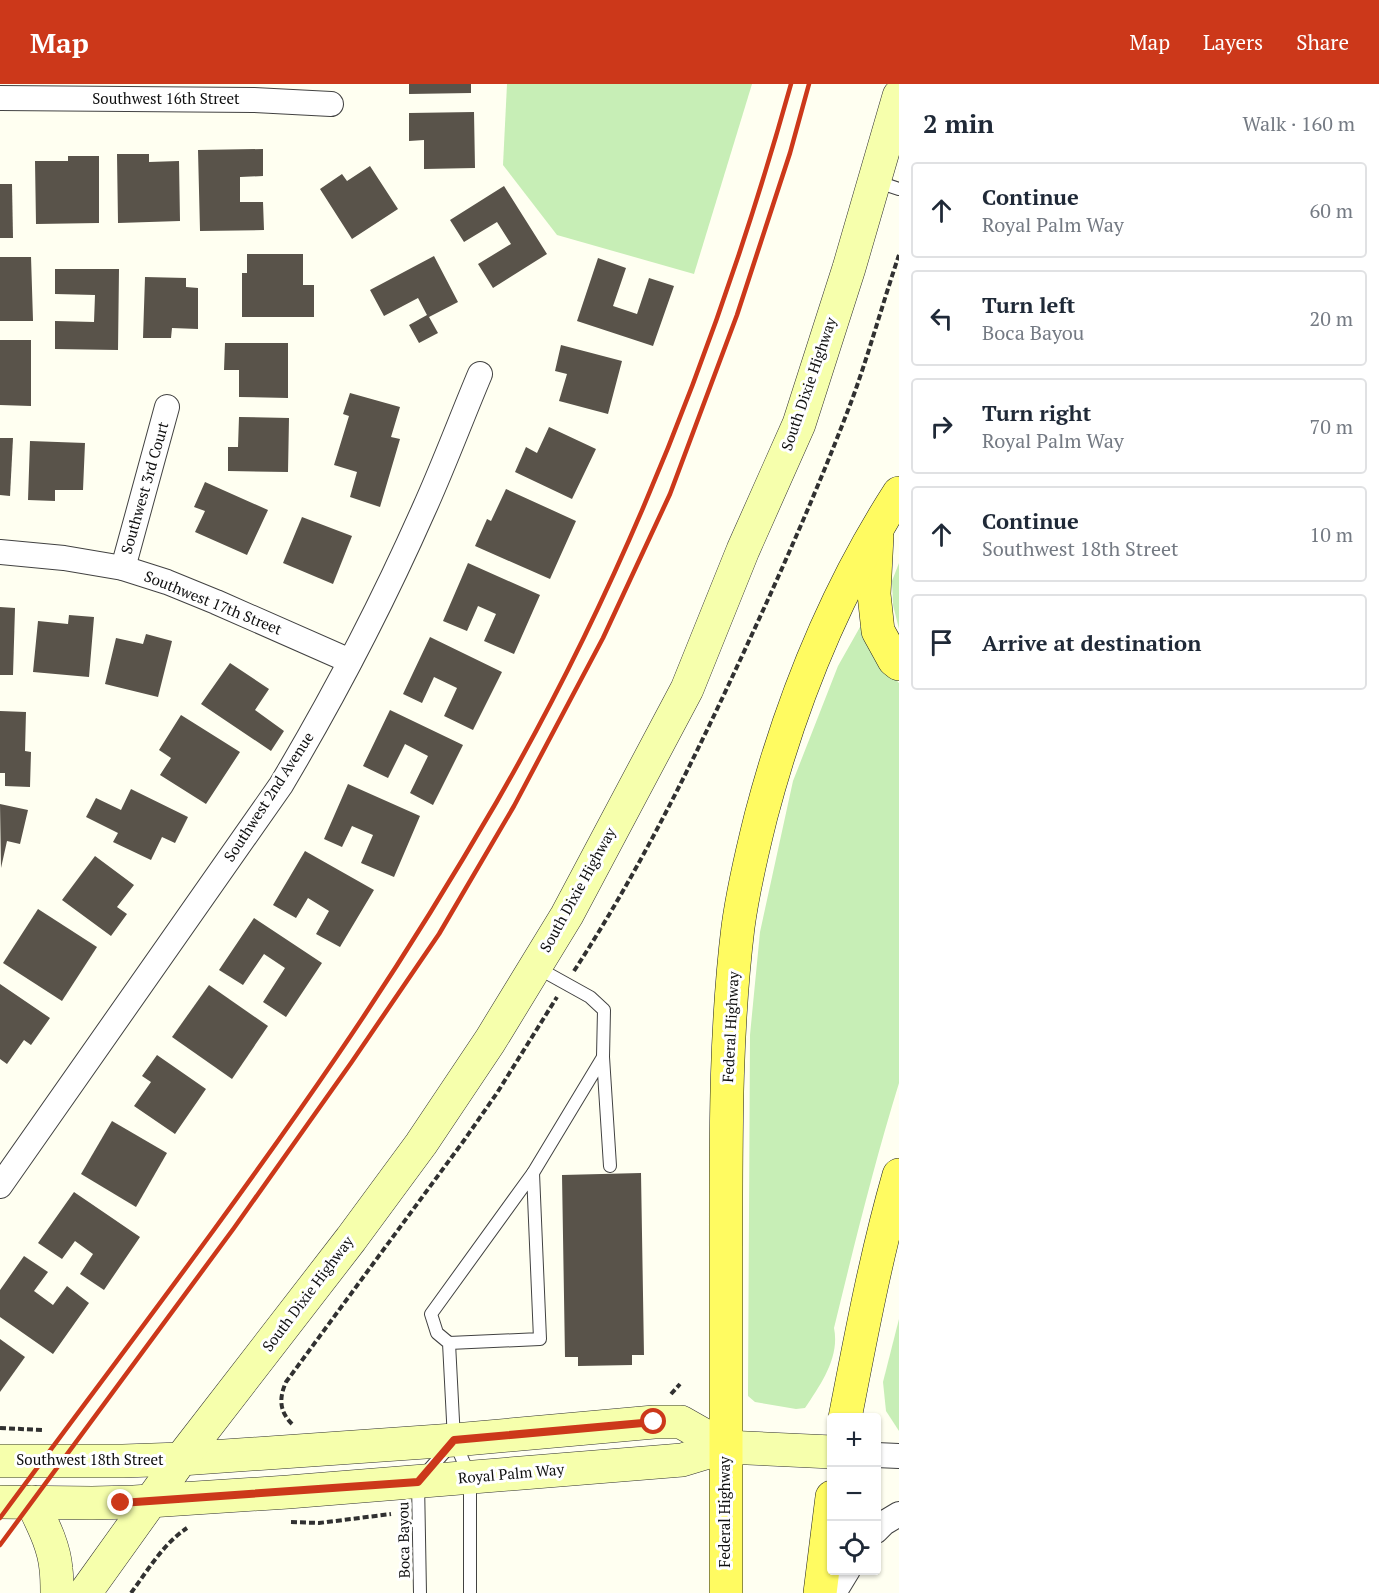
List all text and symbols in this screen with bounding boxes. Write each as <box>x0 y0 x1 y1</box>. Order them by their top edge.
text: Map <box>30 24 89 61</box>
text: Map <box>1129 28 1170 56</box>
text: Layers <box>1203 28 1263 56</box>
text: Share <box>1296 28 1349 56</box>
street label: Southwest 16th Street <box>92 88 240 108</box>
text: 2 min <box>923 106 994 140</box>
text: Walk · 160 m <box>1243 110 1355 137</box>
text: Continue <box>982 182 1079 211</box>
icon: ahead <box>925 194 958 227</box>
text: 60 m <box>1310 197 1353 224</box>
text: Royal Palm Way <box>982 211 1124 238</box>
text: Turn left <box>982 290 1075 319</box>
icon: left <box>925 302 958 335</box>
text: 20 m <box>1310 305 1353 332</box>
street label: South Dixie Highway <box>776 314 840 453</box>
text: Boca Bayou <box>982 319 1084 346</box>
text: Turn right <box>982 398 1091 427</box>
icon: right <box>925 410 958 443</box>
text: 70 m <box>1310 413 1353 440</box>
street label: Southwest 3rd Court <box>116 419 173 556</box>
text: Royal Palm Way <box>982 427 1124 454</box>
text: Continue <box>982 506 1079 535</box>
icon: ahead <box>925 518 958 551</box>
text: 10 m <box>1310 521 1353 548</box>
text: Southwest 18th Street <box>982 535 1178 562</box>
street label: Southwest 17th Street <box>142 565 286 639</box>
icon: arrive <box>925 626 958 659</box>
text: Arrive at destination <box>982 628 1201 657</box>
street label: Southwest 2nd Avenue <box>219 728 318 865</box>
street label: South Dixie Highway <box>534 823 620 955</box>
street label: Federal Highway <box>717 970 743 1083</box>
street label: South Dixie Highway <box>257 1231 358 1355</box>
route start <box>640 1408 666 1434</box>
map controls <box>827 1413 881 1575</box>
button: + <box>827 1413 881 1467</box>
street label: Southwest 18th Street <box>16 1449 164 1469</box>
street label: Federal Highway <box>714 1456 734 1568</box>
street label: Royal Palm Way <box>457 1458 565 1488</box>
button: − <box>827 1467 881 1521</box>
route end <box>107 1489 133 1515</box>
street label: Boca Bayou <box>392 1501 414 1579</box>
button: locate <box>827 1521 881 1575</box>

